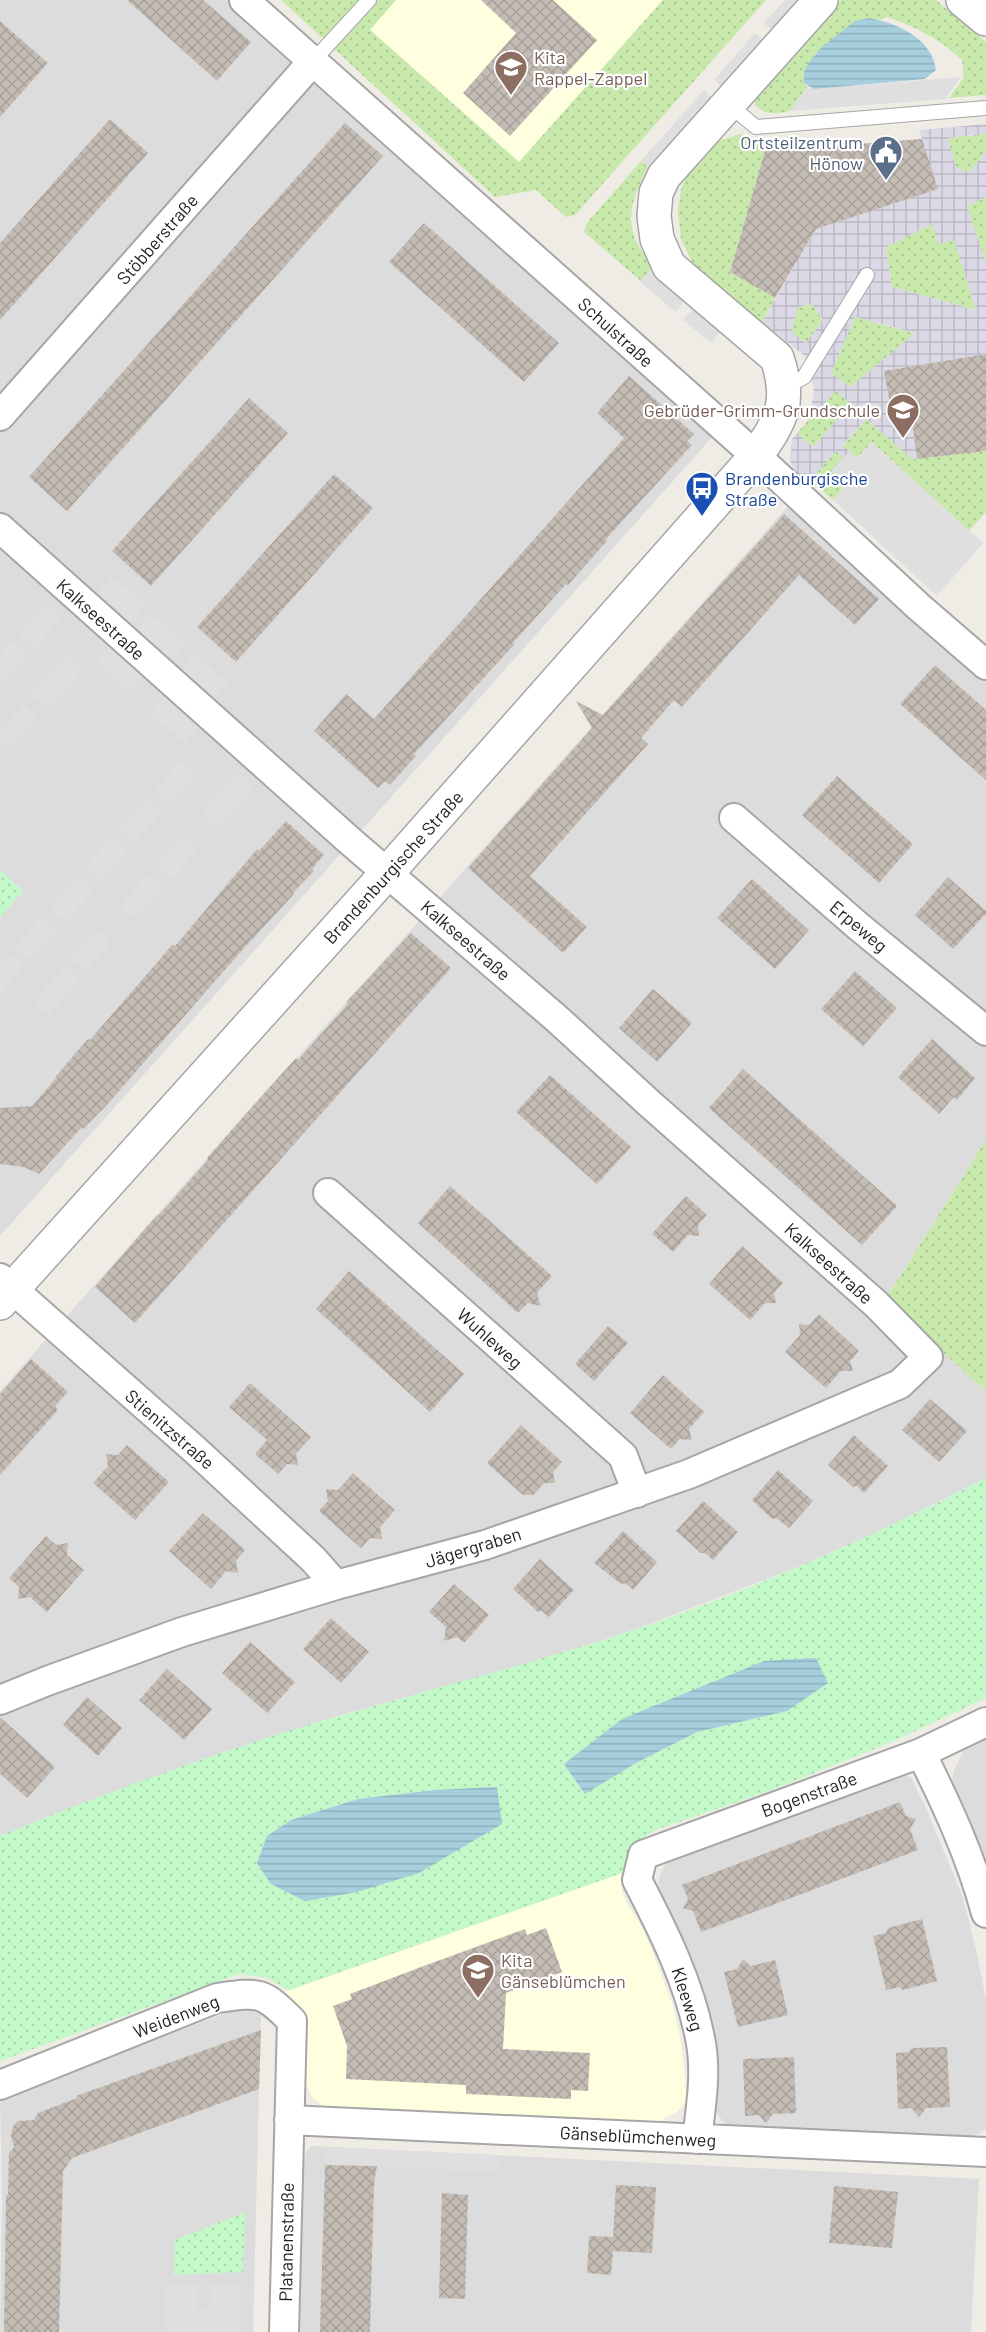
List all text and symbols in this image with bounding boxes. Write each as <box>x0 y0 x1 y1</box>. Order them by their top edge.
place label: Kita Rappel-Zappel <box>534 46 647 89</box>
school or university icon: Kita Rappel-Zappel <box>493 49 529 96</box>
place label: Ortsteilzentrum Hönow <box>740 131 863 174</box>
public building icon: Ortsteilzentrum Hönow <box>868 134 904 181</box>
street label: Stöbberstraße <box>112 189 202 289</box>
street label: Schulstraße <box>574 292 658 372</box>
school or university icon: Gebrüder-Grimm-Grundschule <box>885 392 921 439</box>
place label: Gebrüder-Grimm-Grundschule <box>644 399 880 421</box>
place label: Brandenburgische Straße <box>725 467 868 510</box>
bus stop icon: Brandenburgische Straße <box>684 470 720 517</box>
street label: Kalkseestraße <box>52 574 150 664</box>
street label: Brandenburgische Straße <box>318 786 468 948</box>
street label: Kalkseestraße <box>417 895 515 985</box>
street label: Erpeweg <box>826 896 892 956</box>
street label: Kalkseestraße <box>780 1218 878 1308</box>
street label: Wuhleweg <box>453 1303 527 1373</box>
street label: Stienitzstraße <box>121 1384 219 1474</box>
street label: Jägergraben <box>422 1522 524 1572</box>
street label: Bogenstraße <box>758 1766 860 1822</box>
place label: Kita Gänseblümchen <box>501 1949 626 1992</box>
school or university icon: Kita Gänseblümchen <box>460 1952 496 1999</box>
street label: Kleeweg <box>667 1964 709 2034</box>
street label: Weidenweg <box>130 1990 222 2042</box>
street label: Gänseblümchenweg <box>559 2121 717 2151</box>
street label: Platanenstraße <box>274 2182 298 2302</box>

